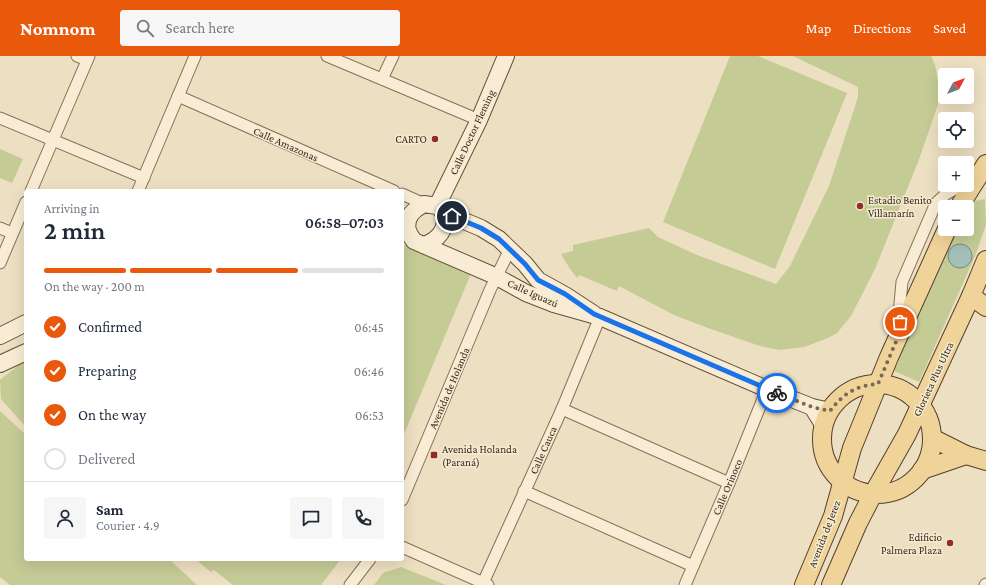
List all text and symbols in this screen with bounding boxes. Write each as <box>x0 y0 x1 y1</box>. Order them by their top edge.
search box <box>120 10 400 46</box>
icon: search <box>134 17 156 39</box>
text: Nomnom <box>20 18 96 39</box>
text: Search here <box>166 20 234 36</box>
text: Map <box>806 20 831 36</box>
text: Directions <box>853 20 911 36</box>
text: Saved <box>933 20 966 36</box>
north arrow <box>938 68 974 104</box>
map controls <box>938 68 974 236</box>
street label: Calle Doctor Fleming <box>447 87 498 177</box>
button: locate <box>938 112 974 148</box>
street label: Calle Amazonas <box>252 124 320 164</box>
place label: CARTO <box>395 133 427 145</box>
marker: CARTO <box>430 134 440 144</box>
button: + <box>938 156 974 192</box>
place label: Estadio Benito Villamarín <box>868 194 932 219</box>
pin <box>435 199 469 233</box>
button: − <box>938 200 974 236</box>
text: Arriving in <box>44 201 100 216</box>
marker: Estadio Benito Villamarín <box>855 201 865 211</box>
icon: home <box>441 205 463 227</box>
text: 06:58–07:03 <box>305 215 384 231</box>
text: 2 min <box>44 216 105 245</box>
street label: Calle Iguazú <box>505 276 560 310</box>
text: On the way · 200 m <box>44 279 145 294</box>
pin <box>883 305 917 339</box>
icon: bag <box>889 311 911 333</box>
icon: check <box>44 316 66 338</box>
text: Confirmed <box>78 319 142 335</box>
text: 06:45 <box>354 320 384 335</box>
street label: Glorieta Plus Ultra <box>910 340 956 418</box>
street label: Avenida de Holanda <box>426 345 472 431</box>
icon: check <box>44 360 66 382</box>
text: Preparing <box>78 363 137 379</box>
text: 06:46 <box>354 364 384 379</box>
courier <box>757 373 797 413</box>
icon: bike <box>766 382 788 404</box>
icon: check <box>44 404 66 426</box>
text: On the way <box>78 407 146 423</box>
text: 06:53 <box>355 408 384 423</box>
street label: Calle Cauca <box>527 424 559 476</box>
place label: Avenida Holanda (Paraná) <box>442 443 517 469</box>
marker: Avenida Holanda (Paraná) <box>429 450 439 460</box>
text: Delivered <box>78 451 135 467</box>
street label: Calle Orinoco <box>710 457 744 517</box>
button: person <box>44 497 86 539</box>
button: chat <box>290 497 332 539</box>
button: phone <box>342 497 384 539</box>
street label: Avenida de Jerez <box>806 498 843 570</box>
text: Sam <box>96 502 124 518</box>
text: Courier · 4.9 <box>96 518 160 533</box>
place label: Edificio Palmera Plaza <box>881 531 943 556</box>
marker: Edificio Palmera Plaza <box>945 538 955 548</box>

